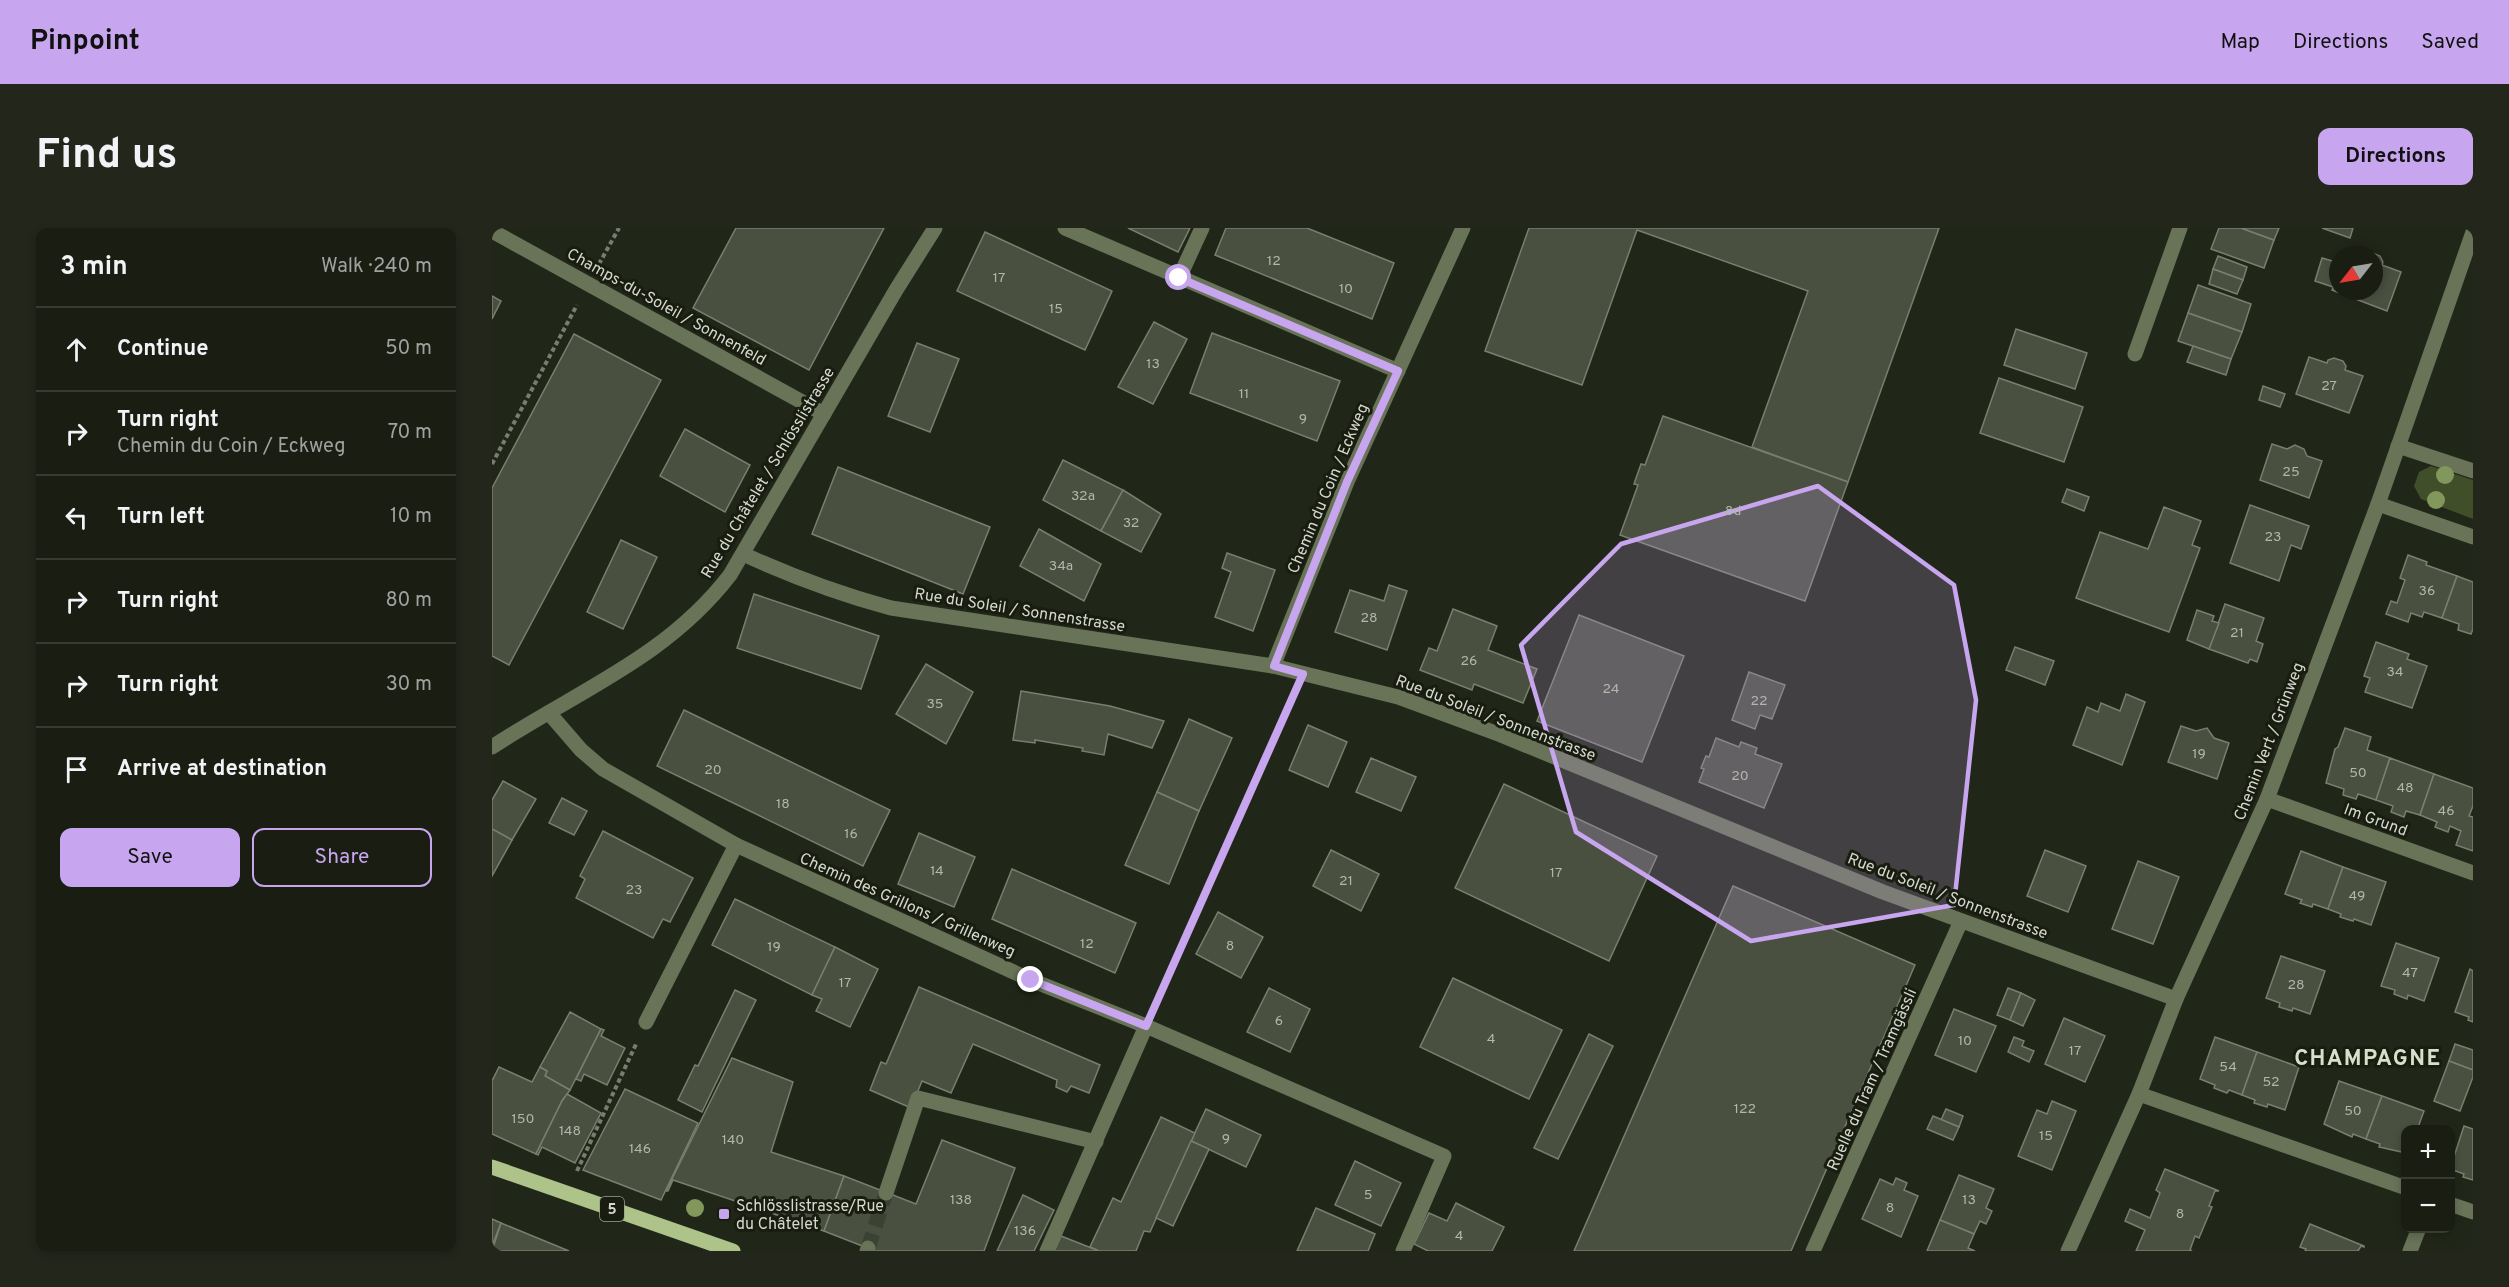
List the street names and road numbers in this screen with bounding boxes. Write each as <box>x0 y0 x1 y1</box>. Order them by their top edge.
street label: Champs-du-Soleil / Sonnenfeld <box>563 245 769 371</box>
street label: Rue du Châtelet / Schlösslistrasse <box>698 364 840 582</box>
street label: Chemin du Coin / Eckweg <box>1284 401 1374 577</box>
street label: Rue du Soleil / Sonnenstrasse <box>913 584 1126 638</box>
street label: Chemin Vert / Grünweg <box>2230 660 2309 824</box>
street label: Rue du Soleil / Sonnenstrasse <box>1392 671 1598 766</box>
street label: Im Grund <box>2341 800 2410 842</box>
street label: Chemin des Grillons / Grillenweg <box>796 849 1018 963</box>
street label: Rue du Soleil / Sonnenstrasse <box>1844 849 2050 944</box>
street label: Ruelle du Tram / Tramgässli <box>1824 986 1922 1174</box>
road number: 5 <box>600 1197 624 1221</box>

